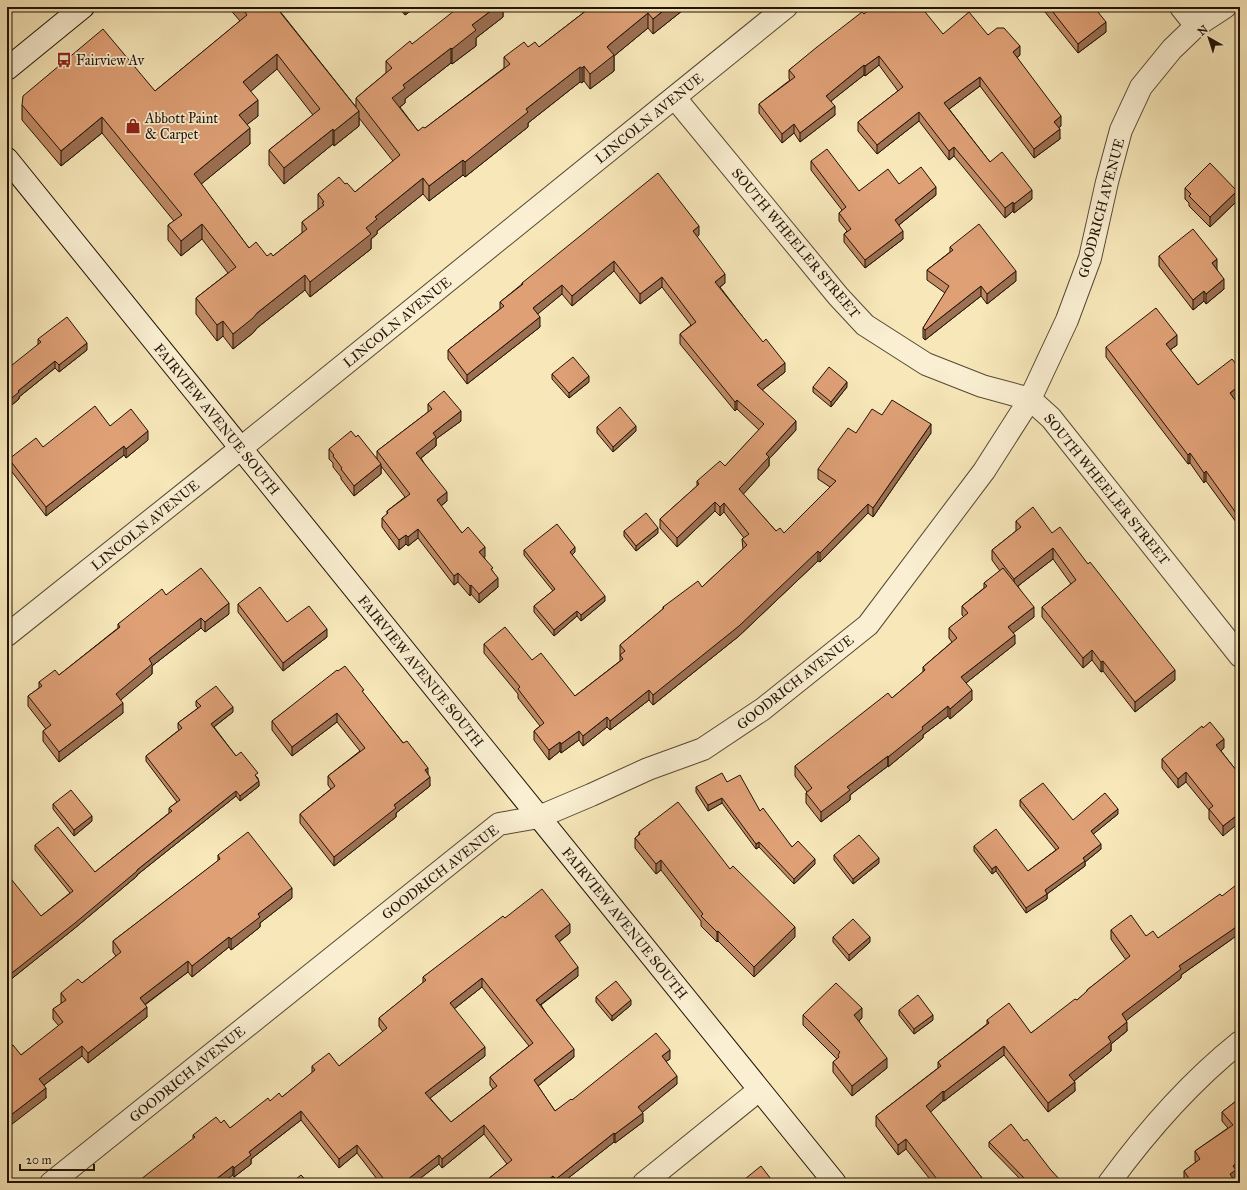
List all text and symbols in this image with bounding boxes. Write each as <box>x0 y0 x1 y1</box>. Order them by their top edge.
north arrow <box>1189 18 1229 58</box>
text: N <box>1195 22 1211 39</box>
bus stop icon: Fairview Av <box>55 51 73 69</box>
place label: Fairview Av <box>76 52 145 69</box>
street label: LINCOLN AVENUE <box>592 69 707 167</box>
place label: Abbott Paint & Carpet <box>144 110 218 143</box>
shop icon: Abbott Paint & Carpet <box>124 117 142 135</box>
street label: GOODRICH AVENUE <box>1075 137 1128 280</box>
street label: SOUTH WHEELER STREET <box>728 165 864 322</box>
street label: LINCOLN AVENUE <box>340 273 455 371</box>
street label: FAIRVIEW AVENUE SOUTH <box>150 340 283 499</box>
street label: SOUTH WHEELER STREET <box>1040 410 1173 569</box>
street label: LINCOLN AVENUE <box>88 476 203 574</box>
street label: FAIRVIEW AVENUE SOUTH <box>354 592 487 751</box>
street label: GOODRICH AVENUE <box>733 631 857 733</box>
street label: GOODRICH AVENUE <box>378 821 502 923</box>
street label: FAIRVIEW AVENUE SOUTH <box>558 844 691 1003</box>
street label: GOODRICH AVENUE <box>126 1023 249 1126</box>
scale bar <box>20 1146 94 1172</box>
text: 20 m <box>26 1153 52 1167</box>

